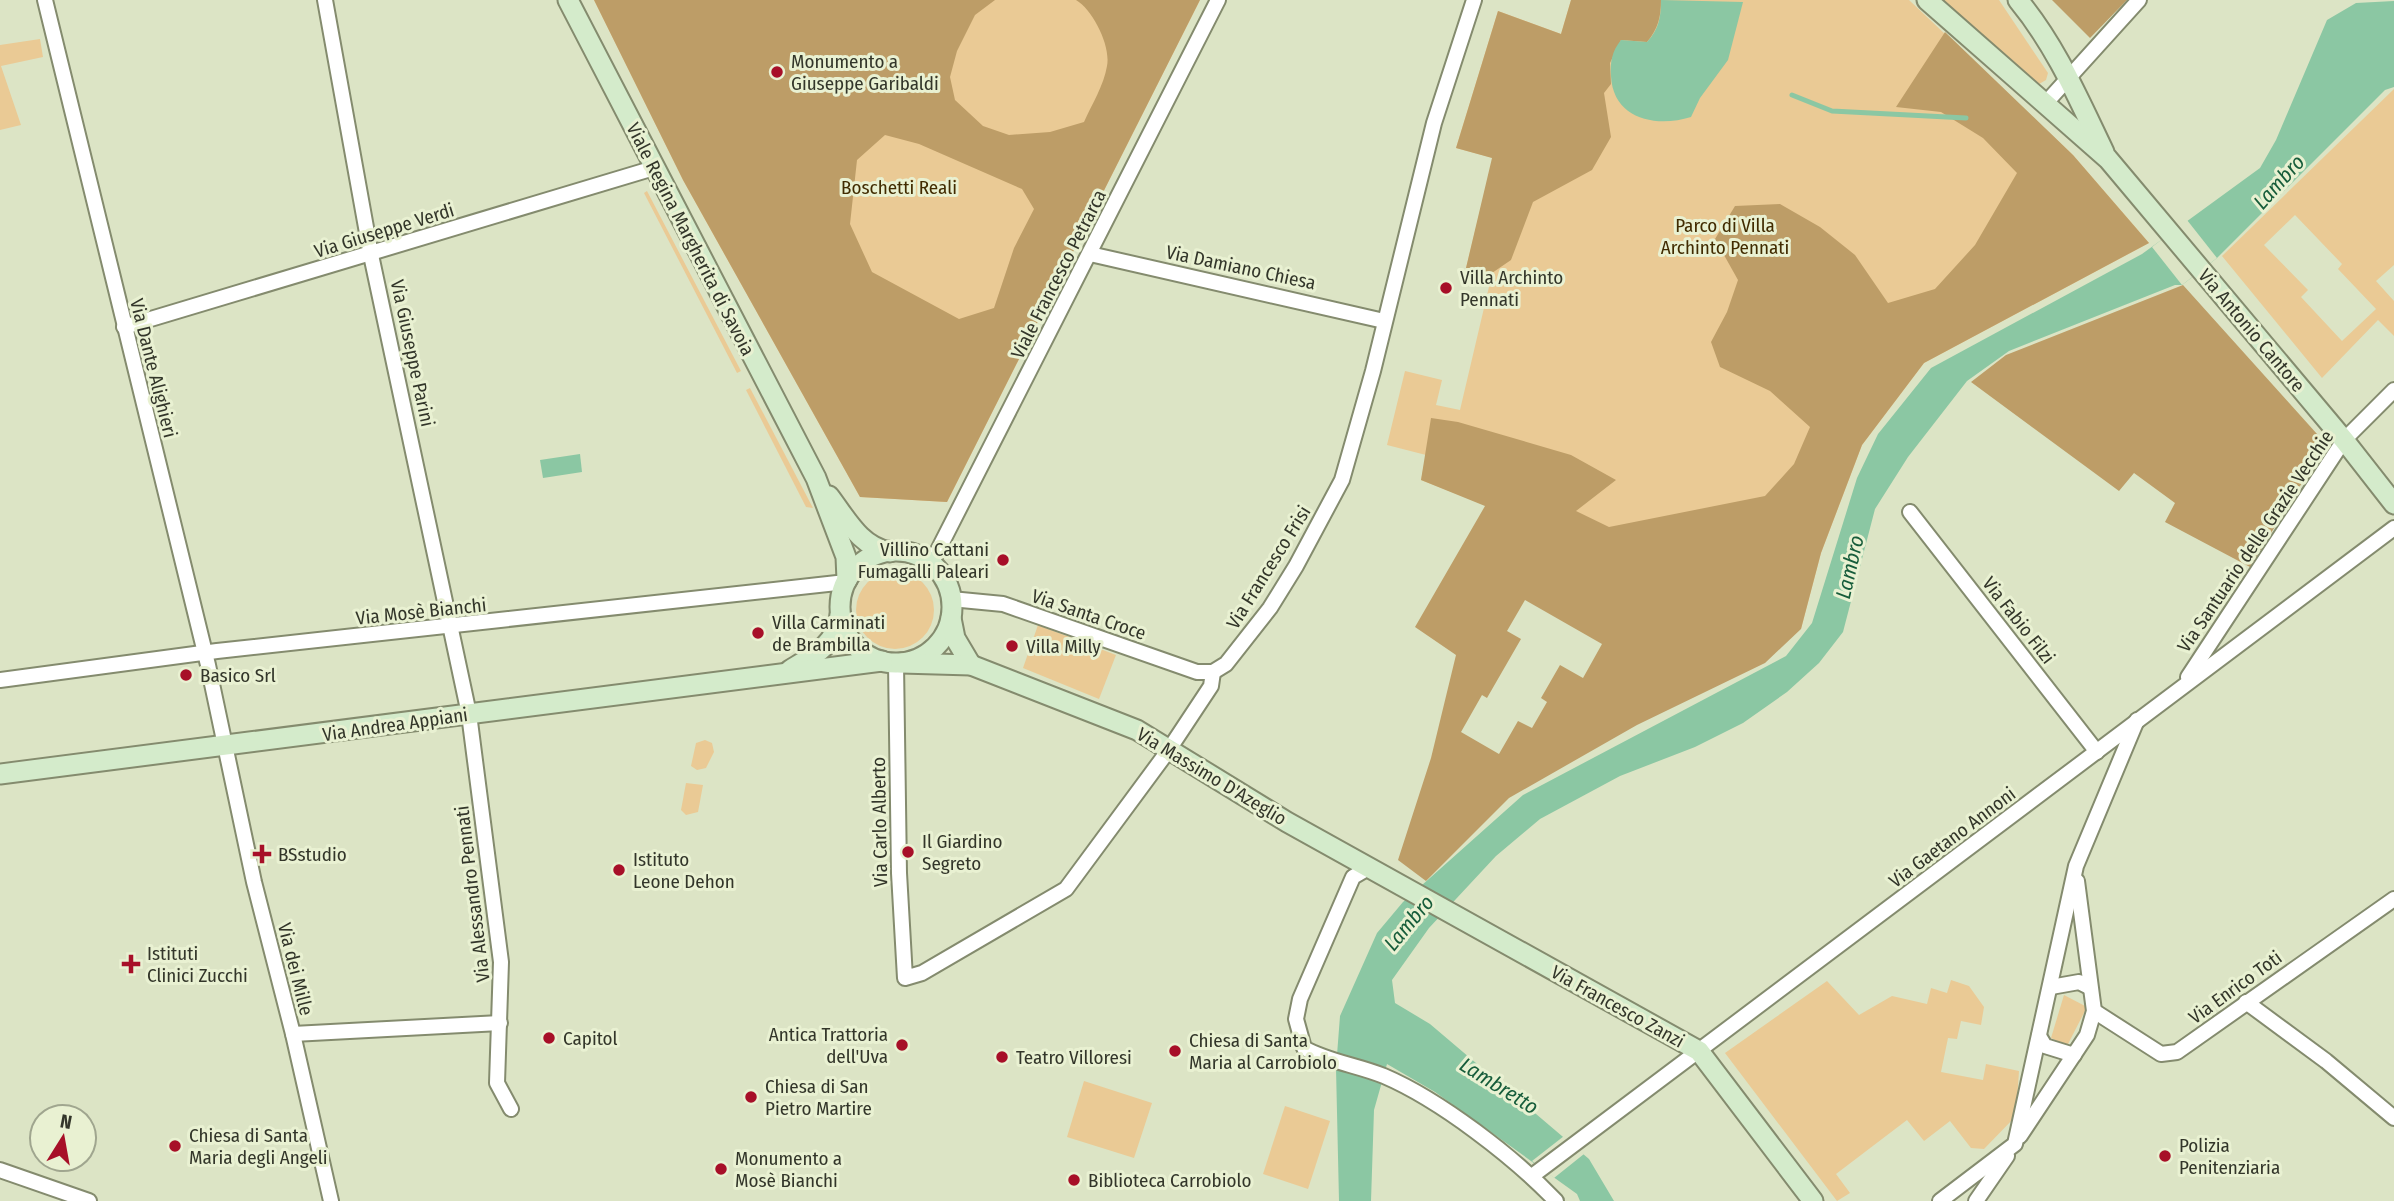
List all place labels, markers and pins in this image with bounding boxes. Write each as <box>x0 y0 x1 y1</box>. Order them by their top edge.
place label: Monumento a Giuseppe Garibaldi <box>791 50 939 95</box>
marker: Monumento a Giuseppe Garibaldi <box>769 64 785 80</box>
place label: Villa Archinto Pennati <box>1460 266 1563 311</box>
marker: Villa Archinto Pennati <box>1438 280 1454 296</box>
place label: Villino Cattani Fumagalli Paleari <box>858 538 989 583</box>
marker: Villino Cattani Fumagalli Paleari <box>995 552 1011 568</box>
place label: Villa Carminati de Brambilla <box>772 611 885 656</box>
marker: Villa Carminati de Brambilla <box>750 625 766 641</box>
place label: Villa Milly <box>1026 635 1101 658</box>
marker: Villa Milly <box>1004 638 1020 654</box>
place label: Basico Srl <box>200 664 276 687</box>
marker: Basico Srl <box>178 667 194 683</box>
place label: Il Giardino Segreto <box>922 830 1003 875</box>
place label: BSstudio <box>278 843 347 866</box>
marker: BSstudio <box>252 844 272 864</box>
marker: Il Giardino Segreto <box>900 844 916 860</box>
place label: Istituto Leone Dehon <box>633 848 735 893</box>
marker: Istituto Leone Dehon <box>611 862 627 878</box>
place label: Istituti Clinici Zucchi <box>147 942 248 987</box>
marker: Istituti Clinici Zucchi <box>121 954 141 974</box>
place label: Antica Trattoria dell'Uva <box>769 1023 888 1068</box>
place label: Capitol <box>563 1027 618 1050</box>
place label: Chiesa di Santa Maria al Carrobiolo <box>1189 1029 1337 1074</box>
marker: Capitol <box>541 1030 557 1046</box>
marker: Antica Trattoria dell'Uva <box>894 1037 910 1053</box>
marker: Chiesa di Santa Maria al Carrobiolo <box>1167 1043 1183 1059</box>
place label: Teatro Villoresi <box>1016 1046 1132 1069</box>
marker: Teatro Villoresi <box>994 1049 1010 1065</box>
place label: Chiesa di San Pietro Martire <box>765 1075 872 1120</box>
marker: Chiesa di San Pietro Martire <box>743 1089 759 1105</box>
place label: Chiesa di Santa Maria degli Angeli <box>189 1124 328 1169</box>
place label: Polizia Penitenziaria <box>2179 1134 2280 1179</box>
marker: Chiesa di Santa Maria degli Angeli <box>167 1138 183 1154</box>
place label: Monumento a Mosè Bianchi <box>735 1147 842 1192</box>
marker: Polizia Penitenziaria <box>2157 1148 2173 1164</box>
marker: Monumento a Mosè Bianchi <box>713 1161 729 1177</box>
place label: Biblioteca Carrobiolo <box>1088 1169 1251 1192</box>
marker: Biblioteca Carrobiolo <box>1066 1172 1082 1188</box>

